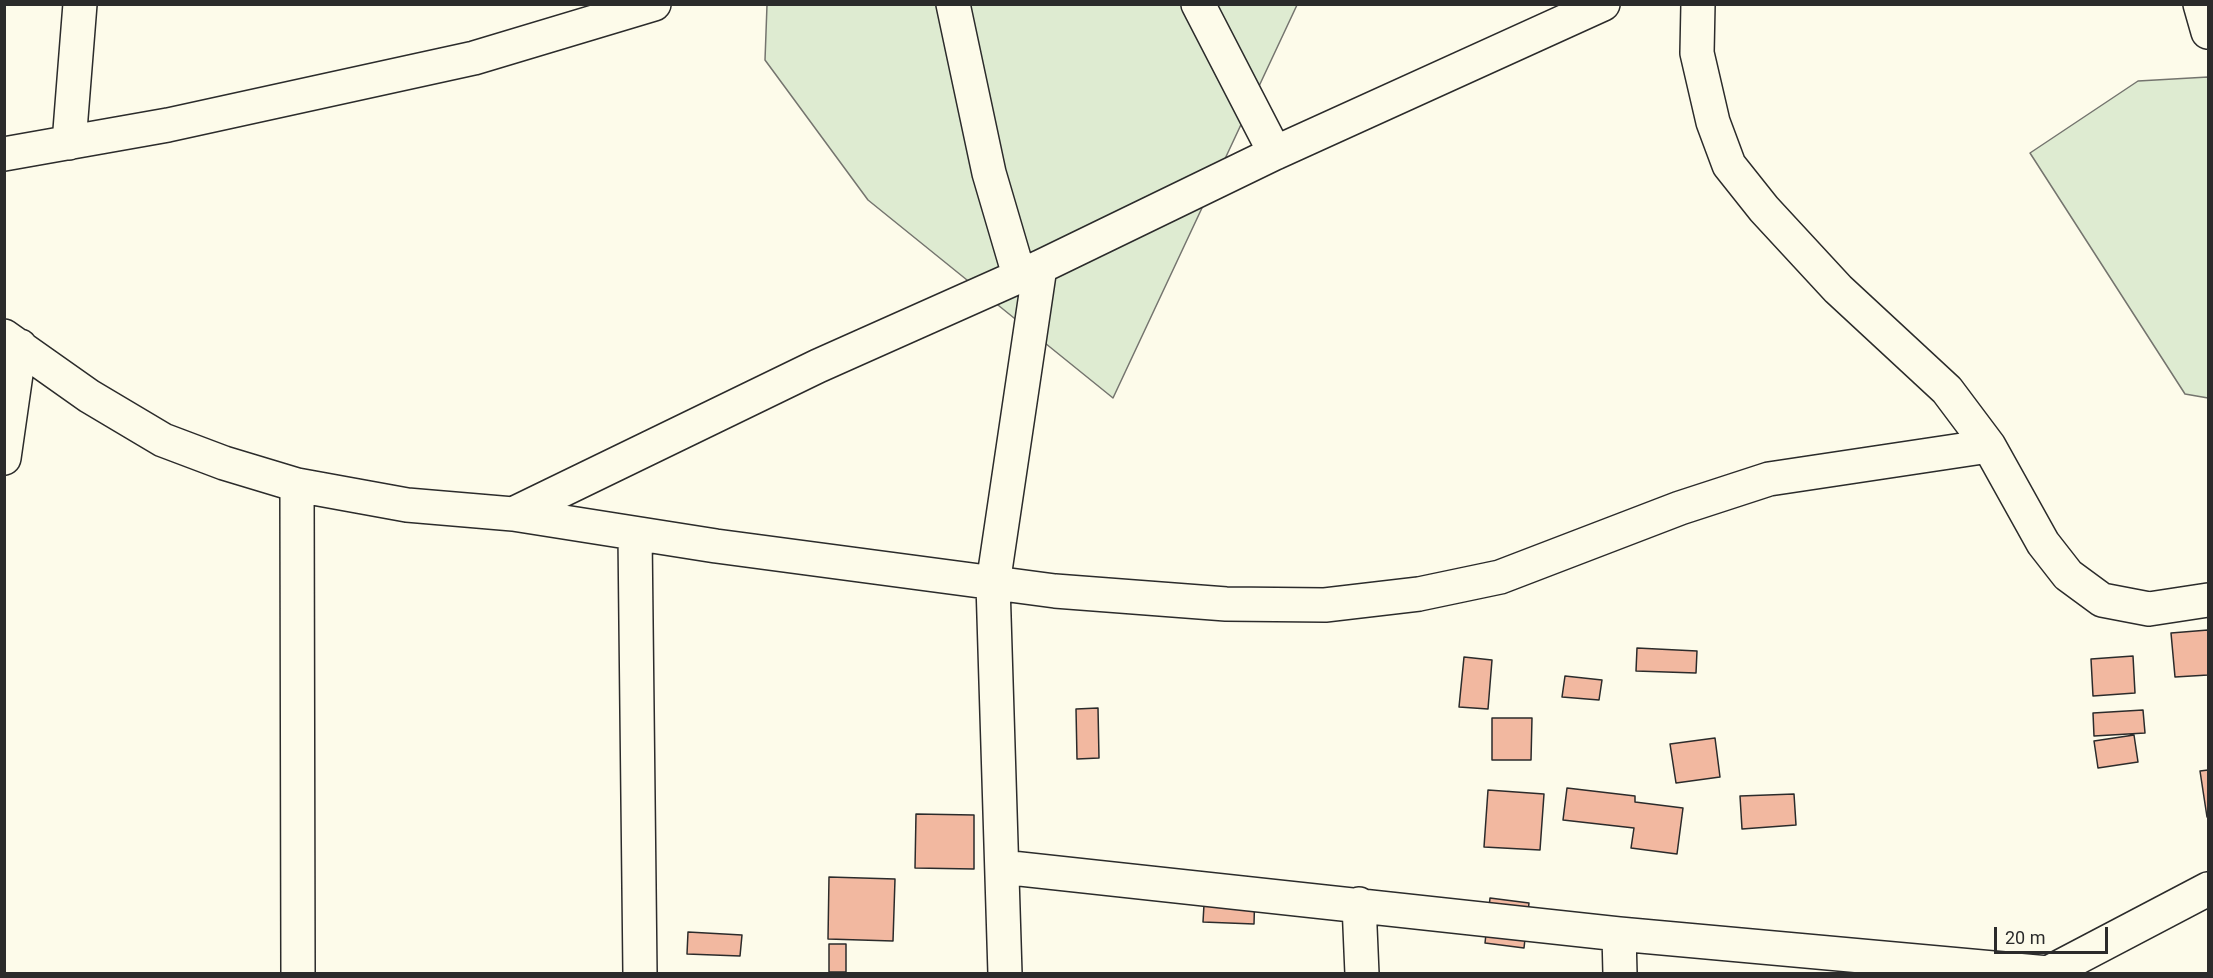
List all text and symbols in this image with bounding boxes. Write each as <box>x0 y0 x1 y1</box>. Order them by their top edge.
scale bar <box>1997 915 2111 953</box>
text: 20 m <box>2005 927 2045 948</box>

